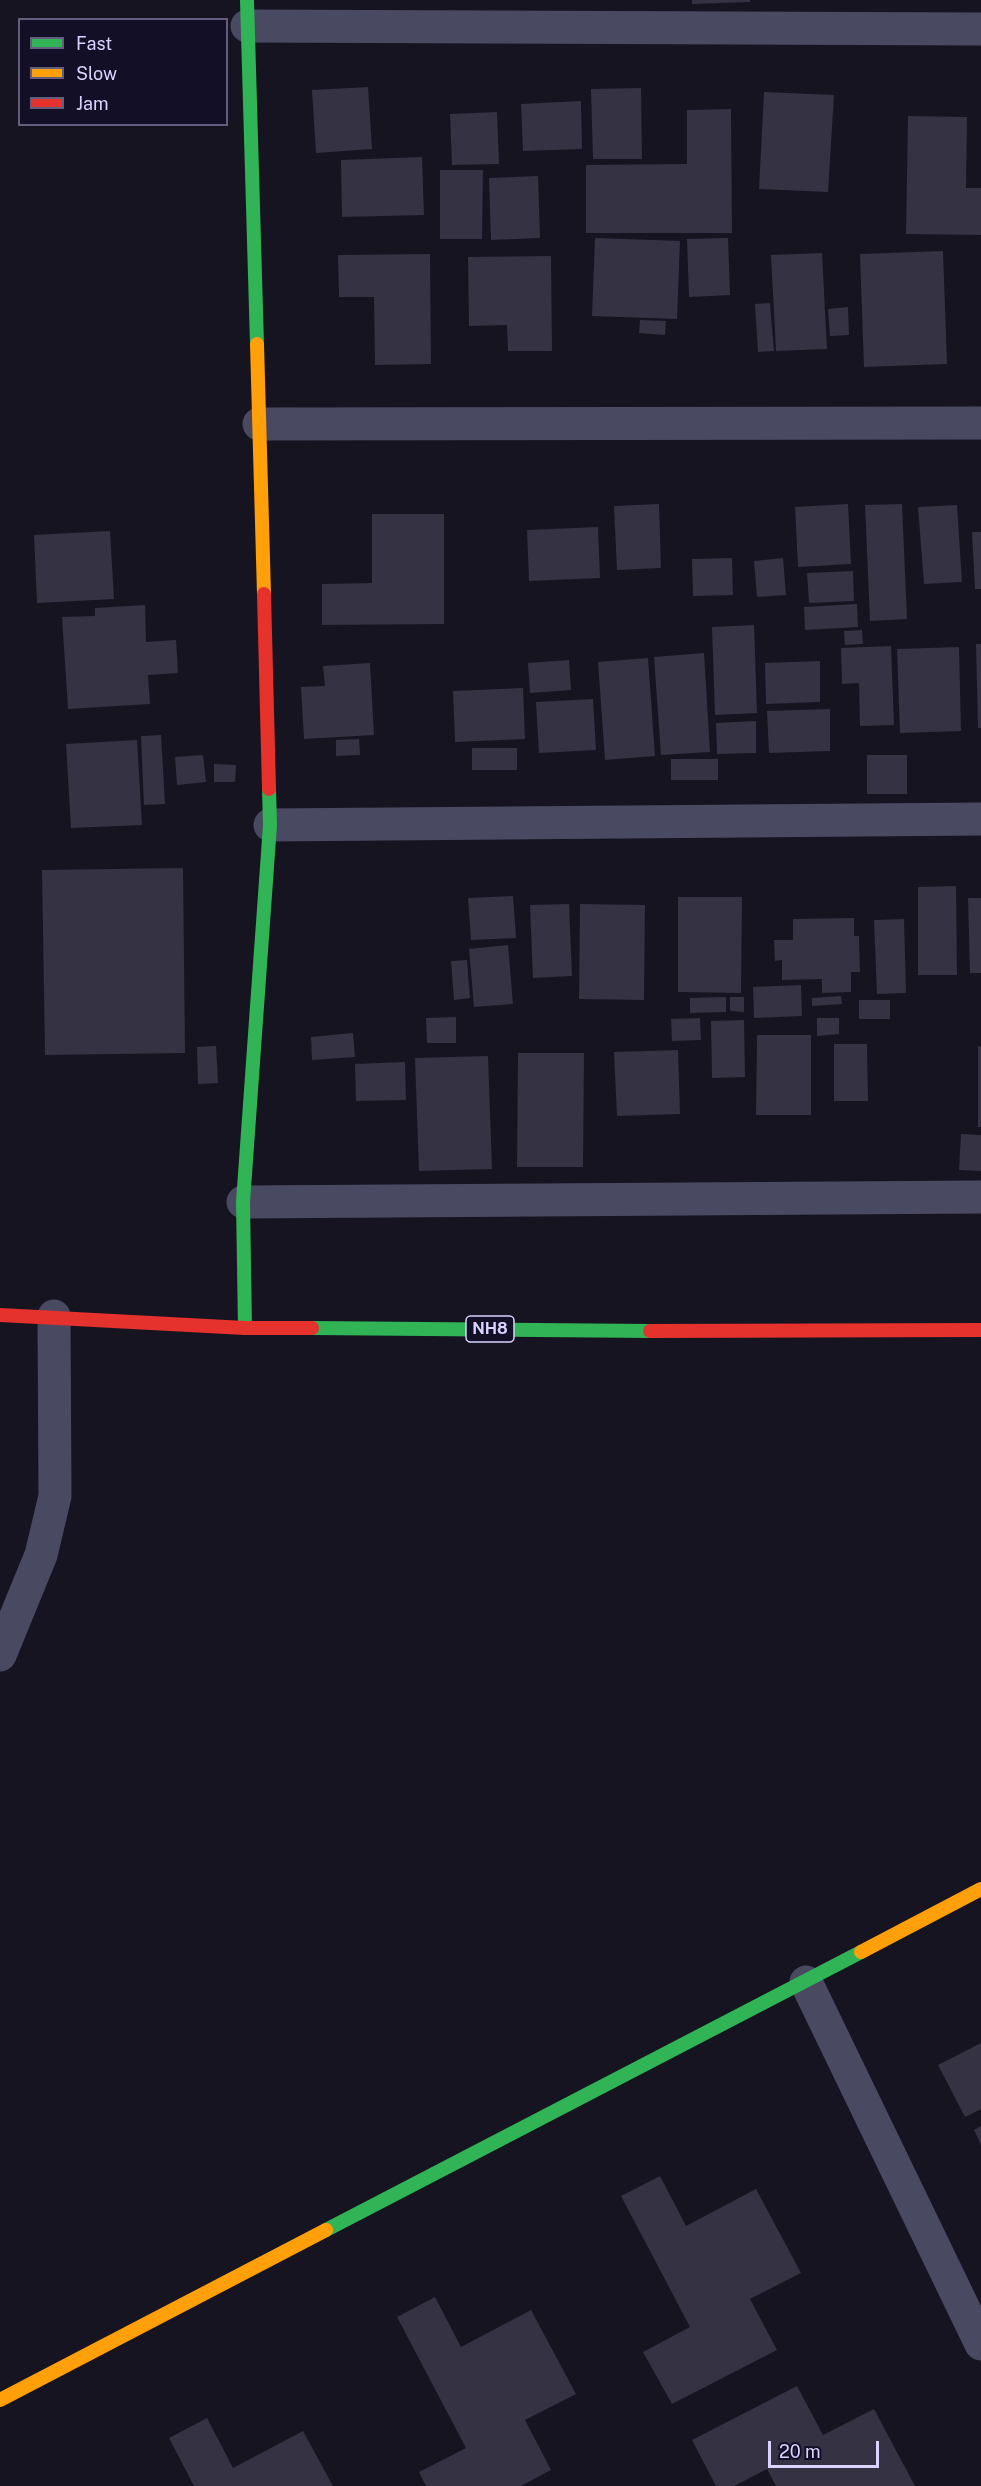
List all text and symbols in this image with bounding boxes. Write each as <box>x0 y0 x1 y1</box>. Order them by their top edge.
legend <box>18 18 228 126</box>
text: Fast <box>76 33 112 54</box>
text: Slow <box>76 63 117 84</box>
text: Jam <box>76 93 109 114</box>
road number: NH8 <box>466 1316 514 1342</box>
scale bar <box>771 2429 882 2467</box>
text: 20 m <box>779 2441 821 2462</box>

